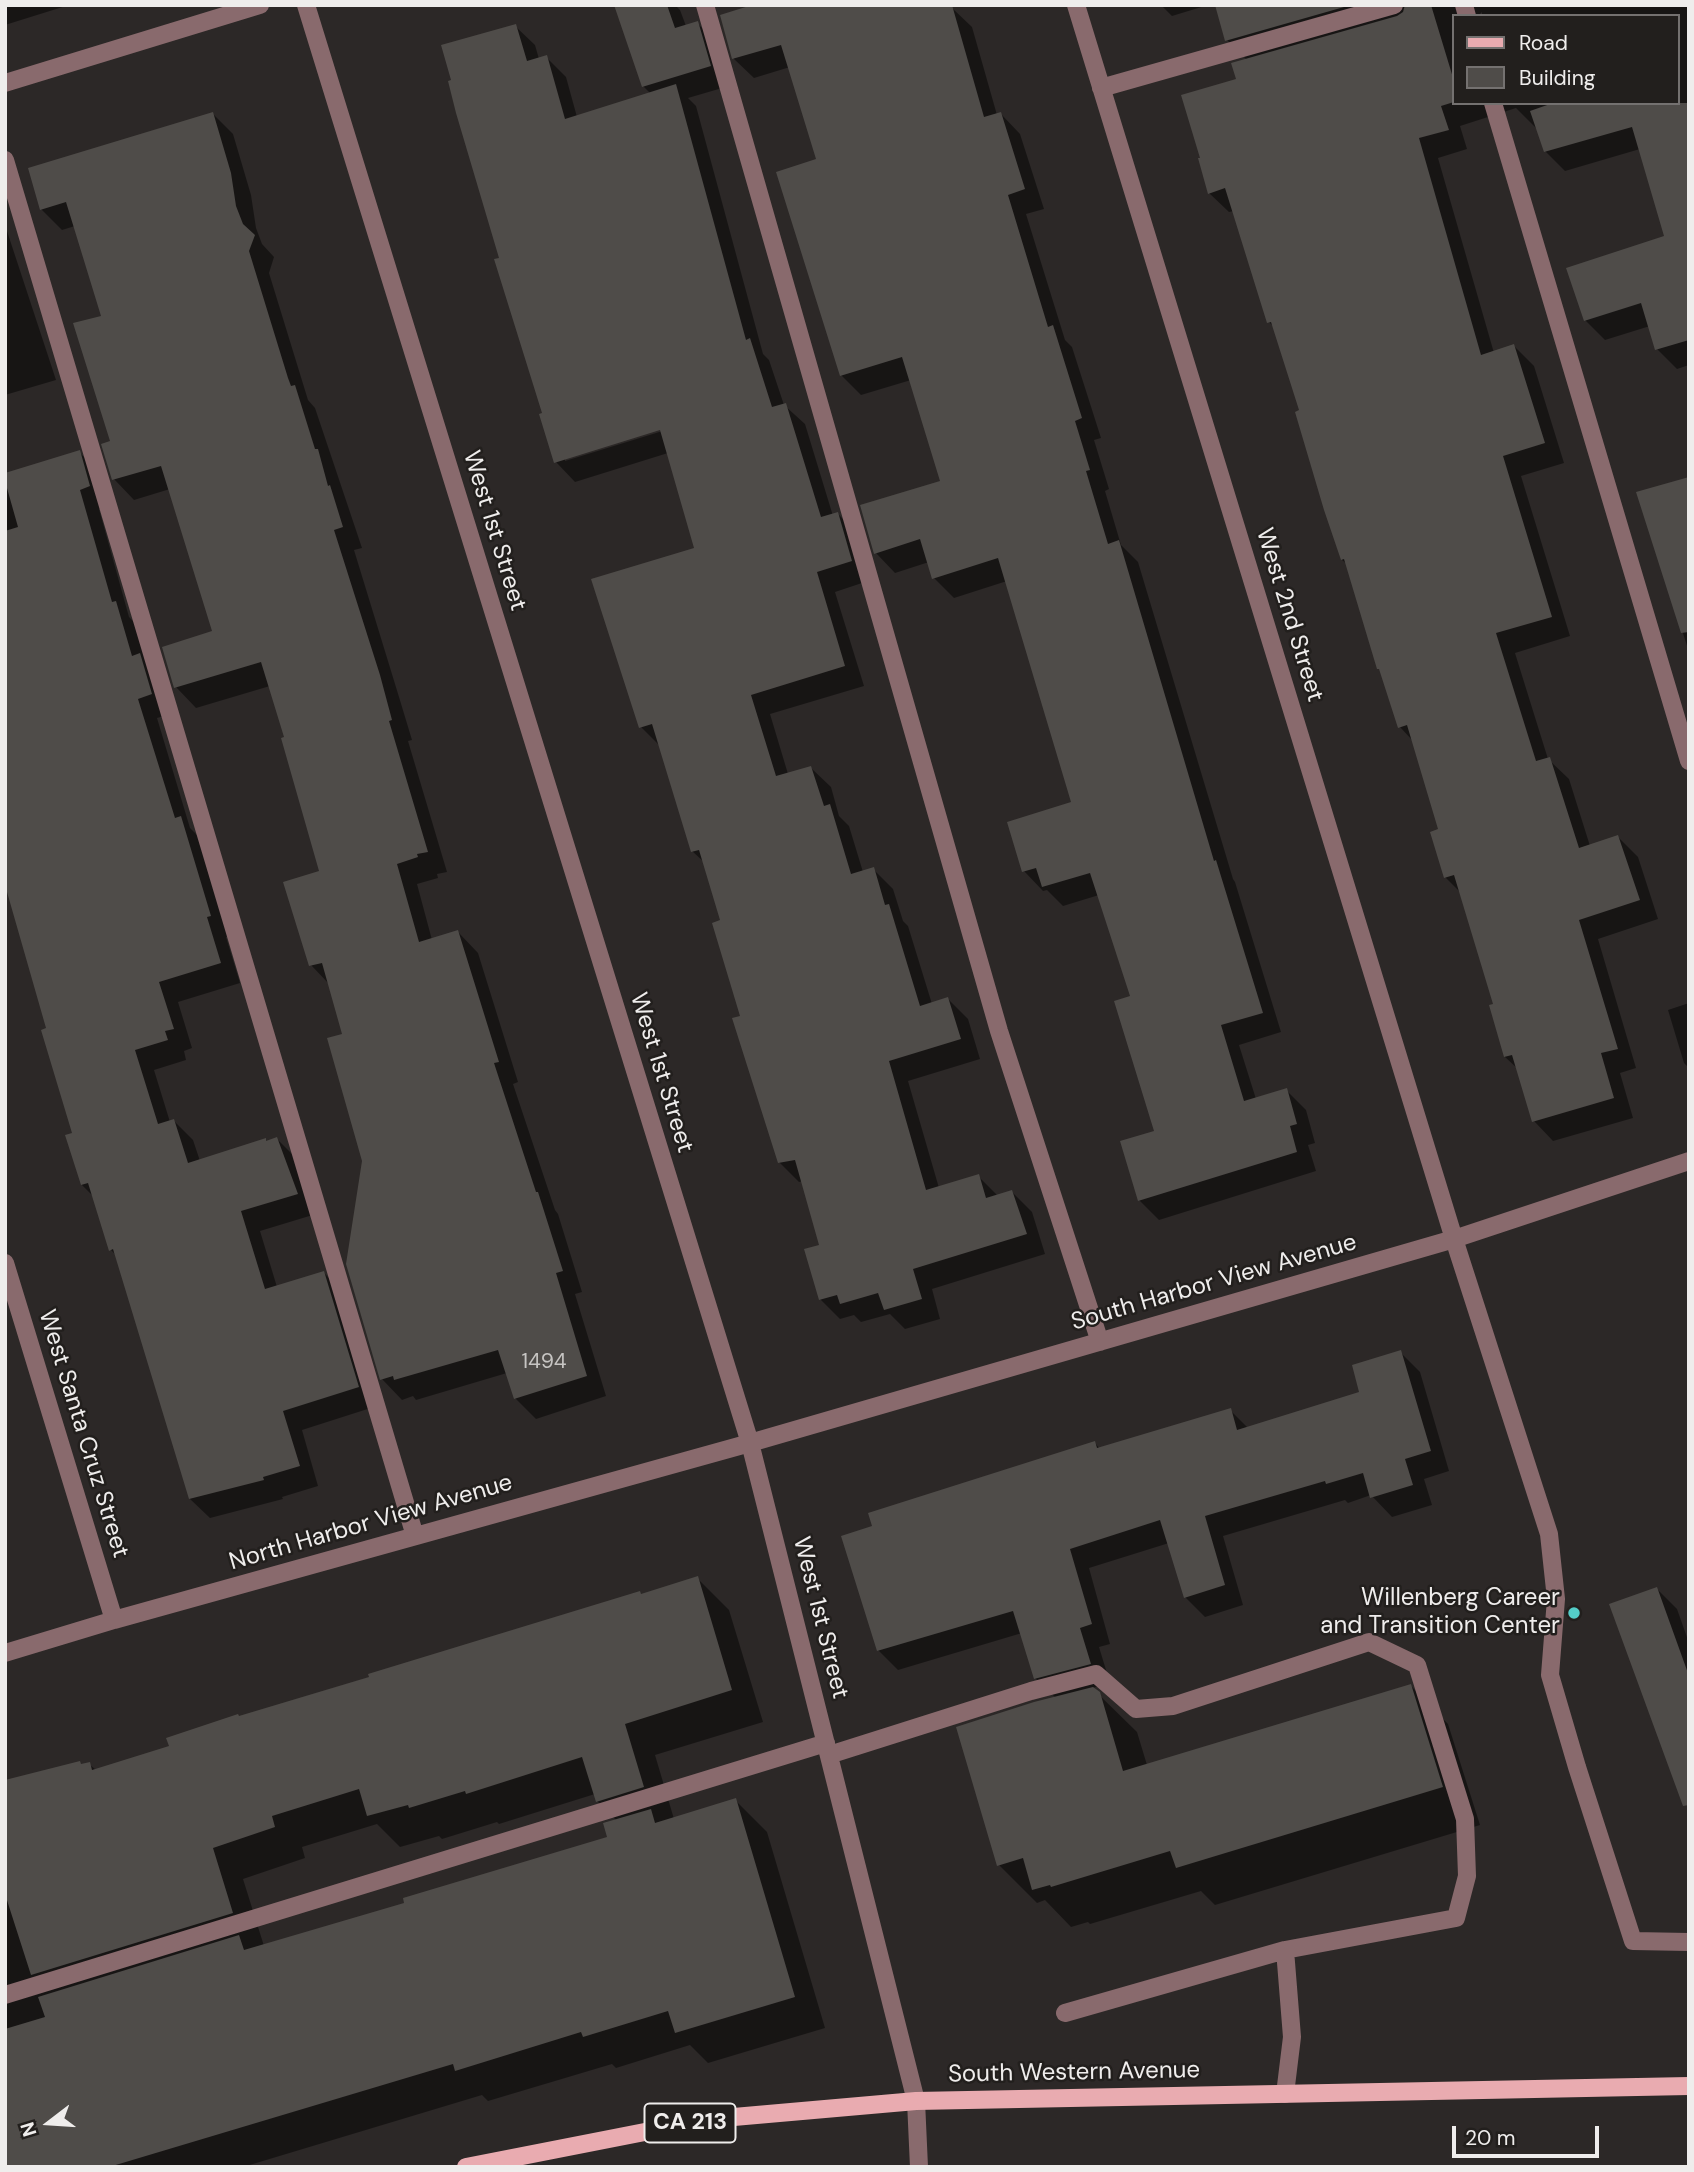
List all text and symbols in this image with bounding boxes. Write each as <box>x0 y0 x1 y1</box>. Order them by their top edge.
legend <box>1452 14 1680 105</box>
text: Road <box>1519 29 1568 57</box>
text: Building <box>1519 64 1595 92</box>
street label: West 1st Street <box>456 448 532 614</box>
street label: West 2nd Street <box>1249 525 1329 705</box>
street label: West 1st Street <box>623 990 699 1156</box>
street label: South Harbor View Avenue <box>1068 1228 1360 1338</box>
street label: West Santa Cruz Street <box>32 1307 134 1561</box>
house number: 1494 <box>521 1349 567 1375</box>
street label: North Harbor View Avenue <box>226 1469 516 1577</box>
street label: West 1st Street <box>786 1534 854 1702</box>
place label: Willenberg Career and Transition Center <box>1320 1585 1560 1641</box>
marker: Willenberg Career and Transition Center <box>1566 1605 1582 1621</box>
street label: South Western Avenue <box>948 2056 1200 2090</box>
north arrow <box>14 2088 84 2158</box>
road number: CA 213 <box>644 2104 736 2142</box>
scale bar <box>1456 2112 1603 2156</box>
text: N <box>14 2119 42 2140</box>
text: 20 m <box>1465 2124 1516 2152</box>

